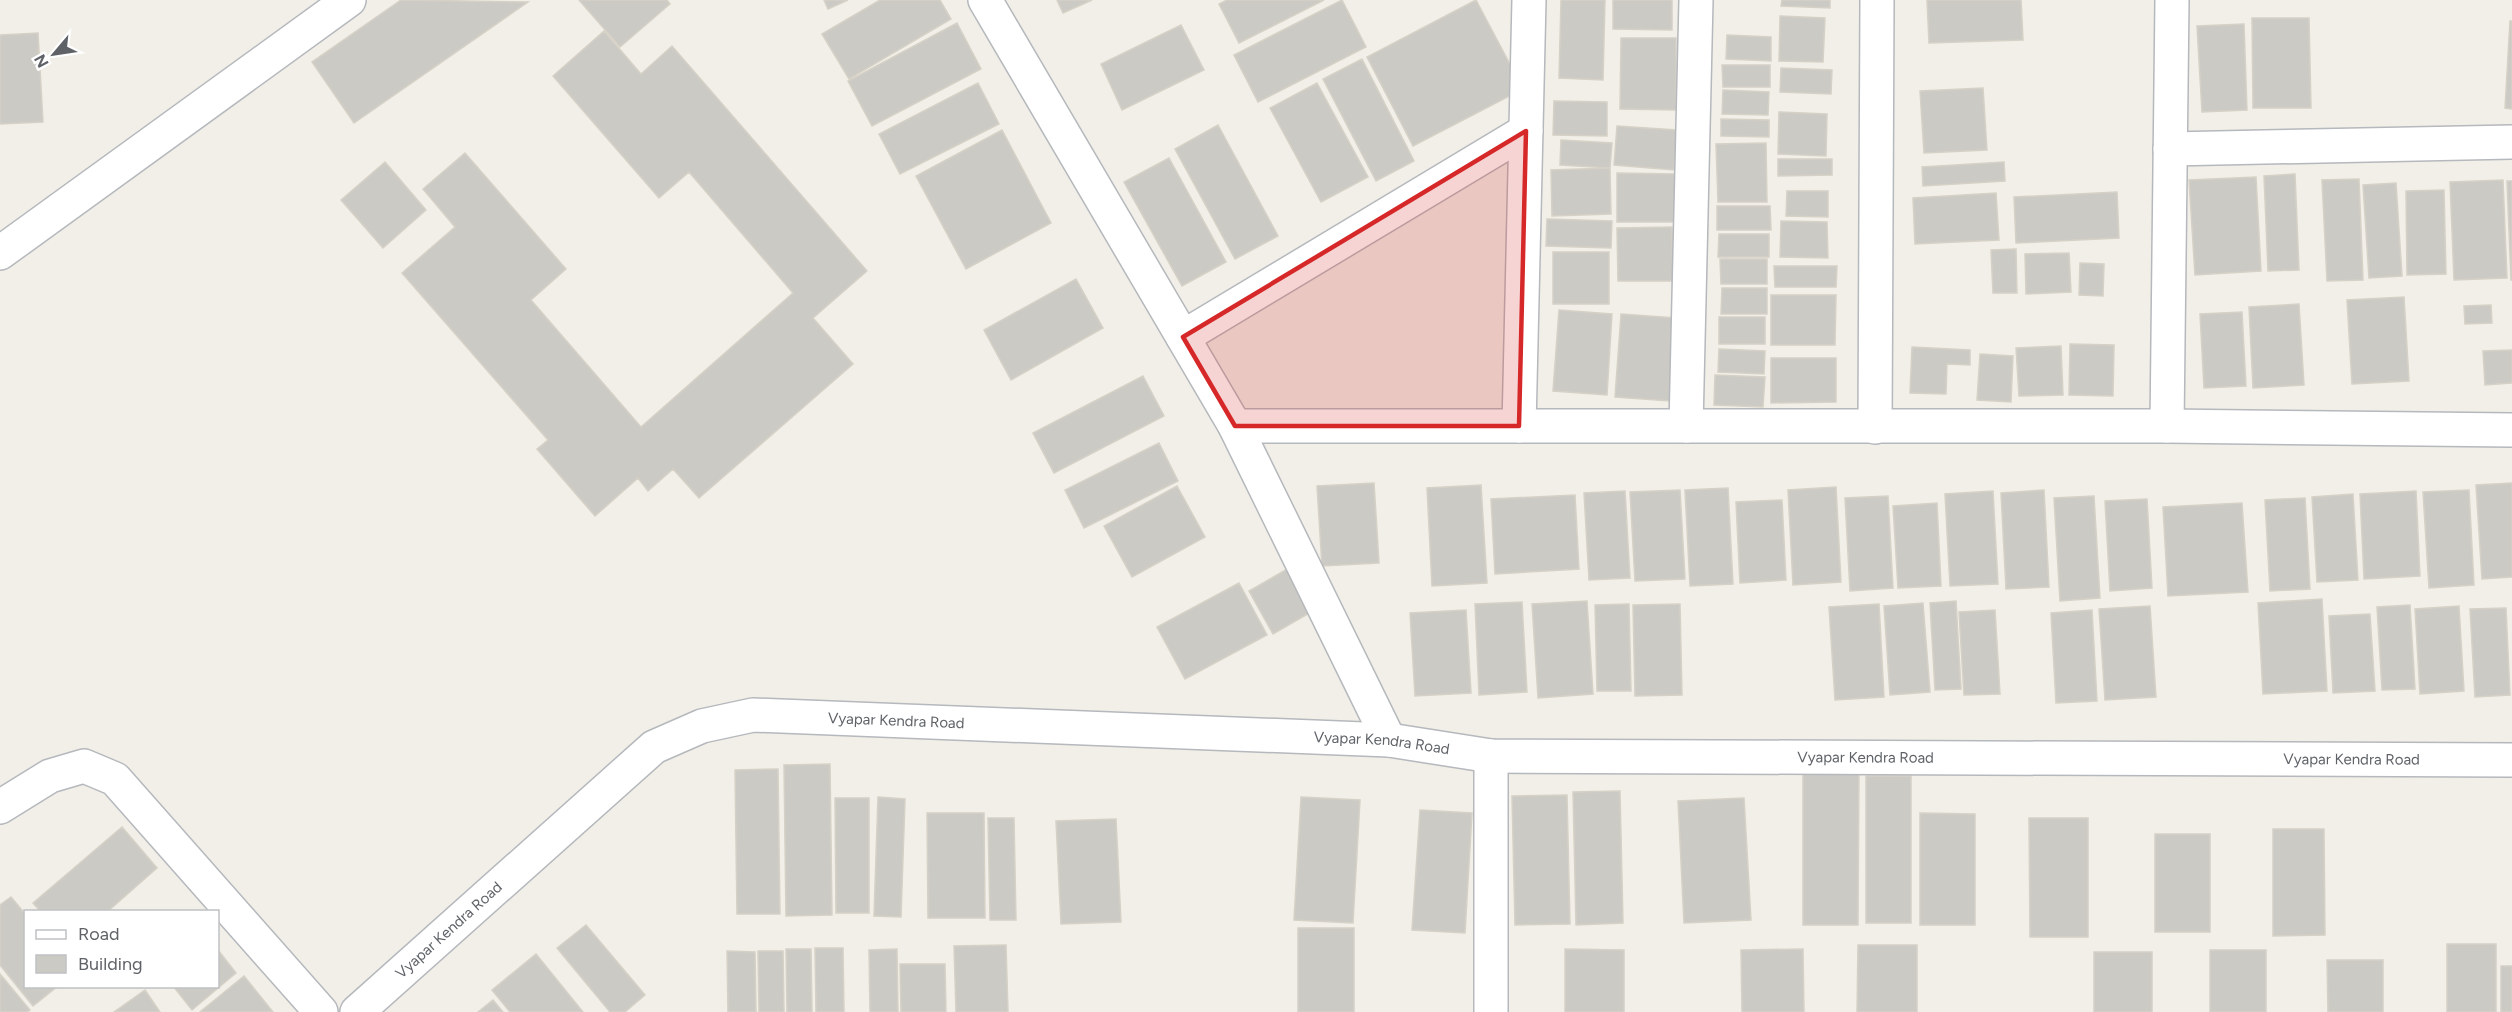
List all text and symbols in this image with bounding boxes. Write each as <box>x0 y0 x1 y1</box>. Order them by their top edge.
north arrow <box>24 24 84 84</box>
text: N <box>30 51 53 71</box>
street label: Vyapar Kendra Road <box>828 709 965 732</box>
street label: Vyapar Kendra Road <box>1313 728 1451 758</box>
street label: Vyapar Kendra Road <box>1797 748 1934 767</box>
street label: Vyapar Kendra Road <box>2283 750 2420 769</box>
street label: Vyapar Kendra Road <box>392 878 506 982</box>
legend <box>24 910 219 988</box>
text: Road <box>78 923 119 945</box>
text: Building <box>78 953 143 975</box>

